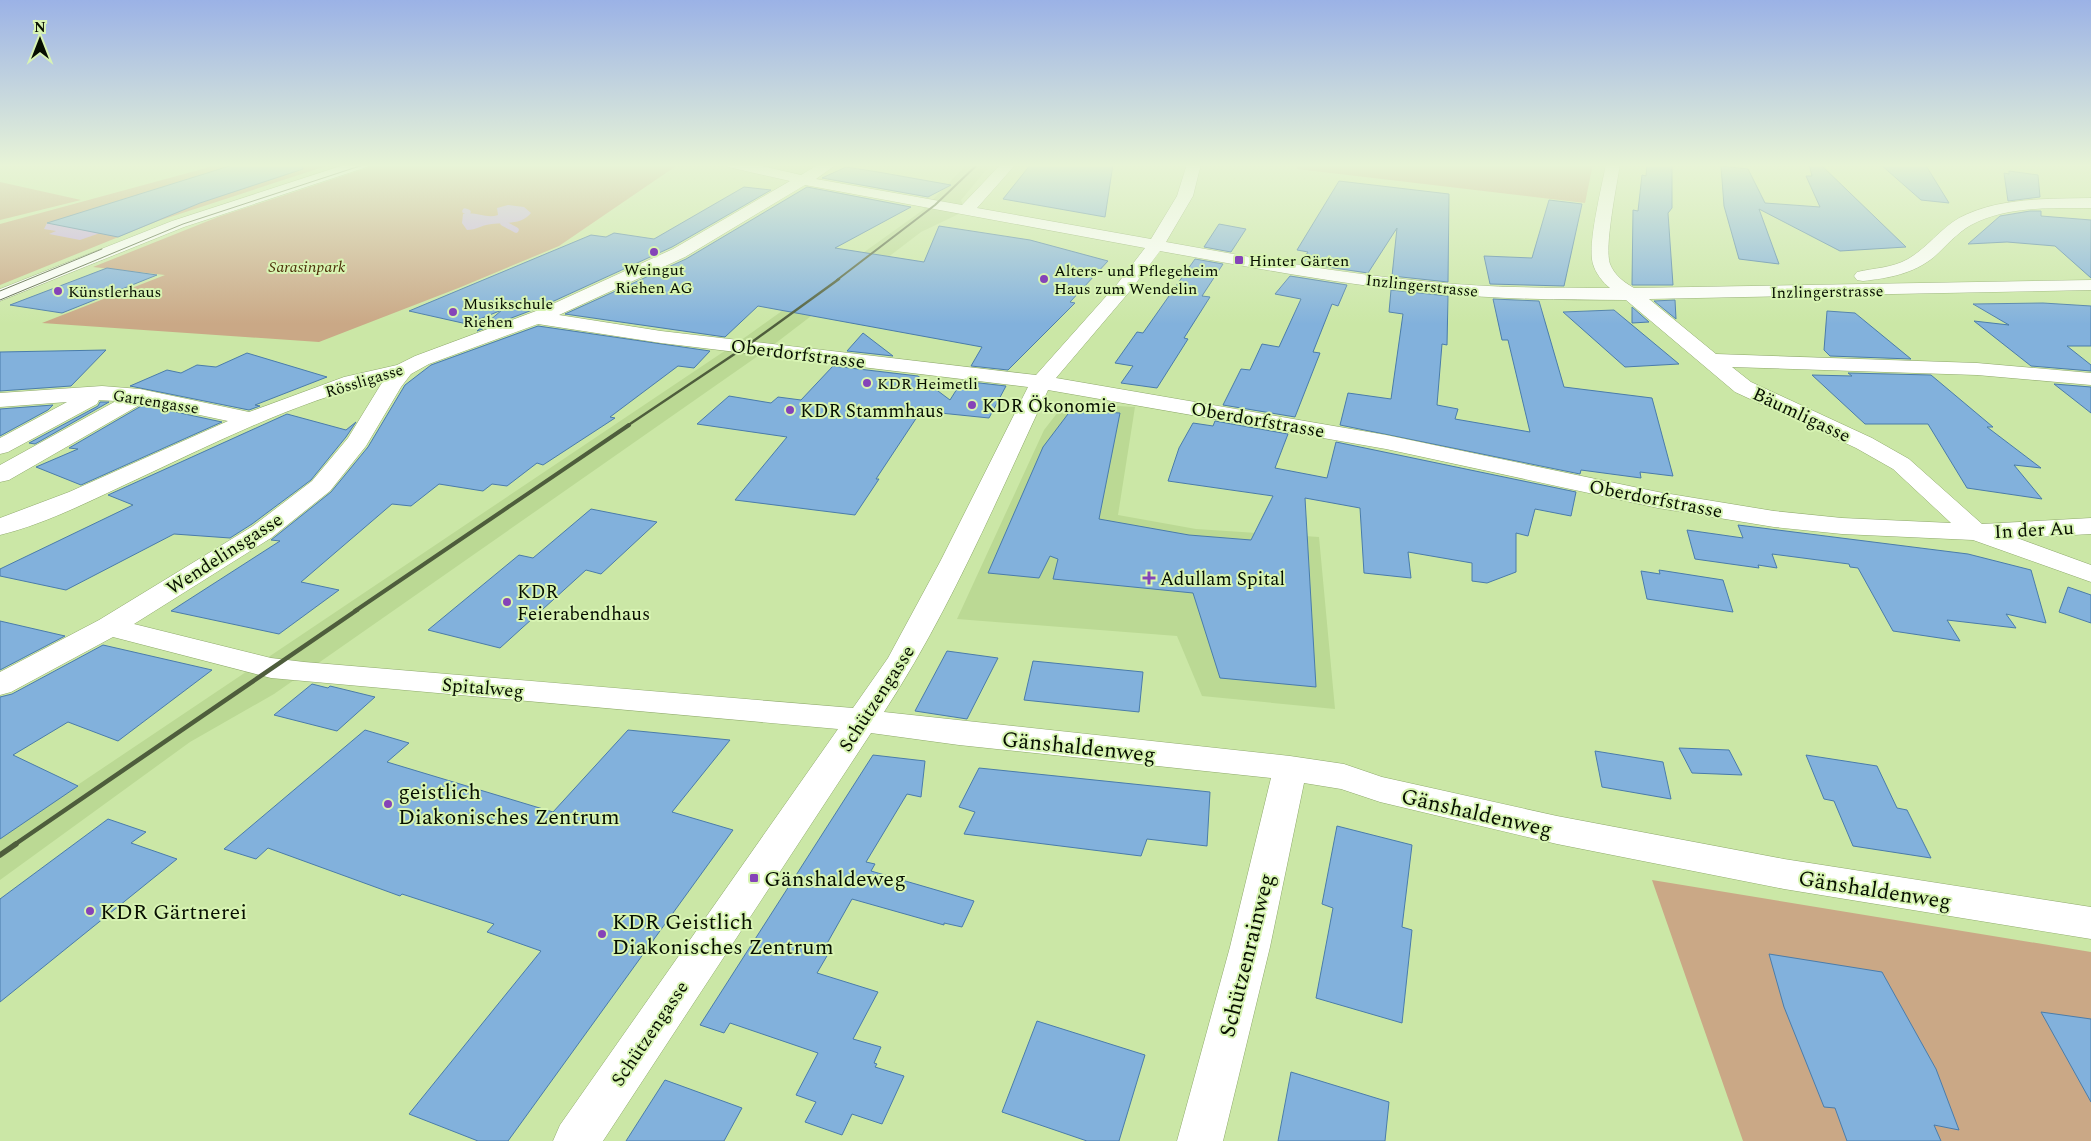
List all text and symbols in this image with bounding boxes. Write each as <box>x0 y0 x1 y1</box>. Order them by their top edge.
north arrow <box>15 15 65 65</box>
text: N <box>34 17 46 38</box>
marker: Weingut Riehen AG <box>648 246 660 258</box>
place label: Hinter Gärten <box>1249 249 1349 273</box>
marker: Hinter Gärten <box>1233 254 1245 266</box>
park label: Sarasinpark <box>269 255 346 279</box>
place label: Weingut Riehen AG <box>615 258 693 300</box>
place label: Alters- und Pflegeheim Haus zum Wendelin <box>1054 259 1219 301</box>
street label: Inzlingerstrasse <box>1364 268 1479 304</box>
marker: Alters- und Pflegeheim Haus zum Wendelin <box>1038 273 1050 285</box>
street label: Inzlingerstrasse <box>1770 279 1884 305</box>
place label: Künstlerhaus <box>68 280 161 304</box>
marker: Künstlerhaus <box>52 285 64 297</box>
place label: Musikschule Riehen <box>463 292 553 334</box>
marker: Musikschule Riehen <box>447 306 459 318</box>
street label: Oberdorfstrasse <box>729 332 867 377</box>
street label: Rössligasse <box>322 358 406 404</box>
place label: KDR Heimetli <box>877 372 978 396</box>
marker: KDR Heimetli <box>861 377 873 389</box>
street label: Bäumligasse <box>1748 380 1855 451</box>
street label: Gartengasse <box>111 383 201 421</box>
place label: KDR Ökonomie <box>982 392 1116 421</box>
street label: Oberdorfstrasse <box>1189 394 1327 447</box>
place label: KDR Stammhaus <box>800 397 944 426</box>
marker: KDR Ökonomie <box>966 399 978 411</box>
marker: KDR Stammhaus <box>784 404 796 416</box>
street label: Oberdorfstrasse <box>1587 472 1725 527</box>
street label: Wendelinsgasse <box>161 506 289 603</box>
street label: In der Au <box>1993 514 2075 547</box>
place label: Adullam Spital <box>1160 565 1285 594</box>
marker: Adullam Spital <box>1142 571 1156 585</box>
place label: KDR Feierabendhaus <box>517 578 650 629</box>
marker: KDR Feierabendhaus <box>501 596 513 608</box>
street label: Schützengasse <box>832 640 923 758</box>
street label: Spitalweg <box>441 670 525 707</box>
street label: Gänshaldenweg <box>1000 723 1157 772</box>
place label: geistlich Diakonisches Zentrum <box>398 776 620 834</box>
street label: Gänshaldenweg <box>1398 780 1556 847</box>
marker: geistlich Diakonisches Zentrum <box>382 798 394 810</box>
street label: Gänshaldenweg <box>1796 862 1954 919</box>
place label: Gänshaldeweg <box>764 863 906 896</box>
street label: Schützenrainweg <box>1211 870 1284 1041</box>
marker: Gänshaldeweg <box>748 872 760 884</box>
place label: KDR Gärtnerei <box>100 896 247 929</box>
marker: KDR Gärtnerei <box>84 905 96 917</box>
place label: KDR Geistlich Diakonisches Zentrum <box>612 906 834 964</box>
marker: KDR Geistlich Diakonisches Zentrum <box>596 928 608 940</box>
street label: Schützengasse <box>604 975 696 1093</box>

